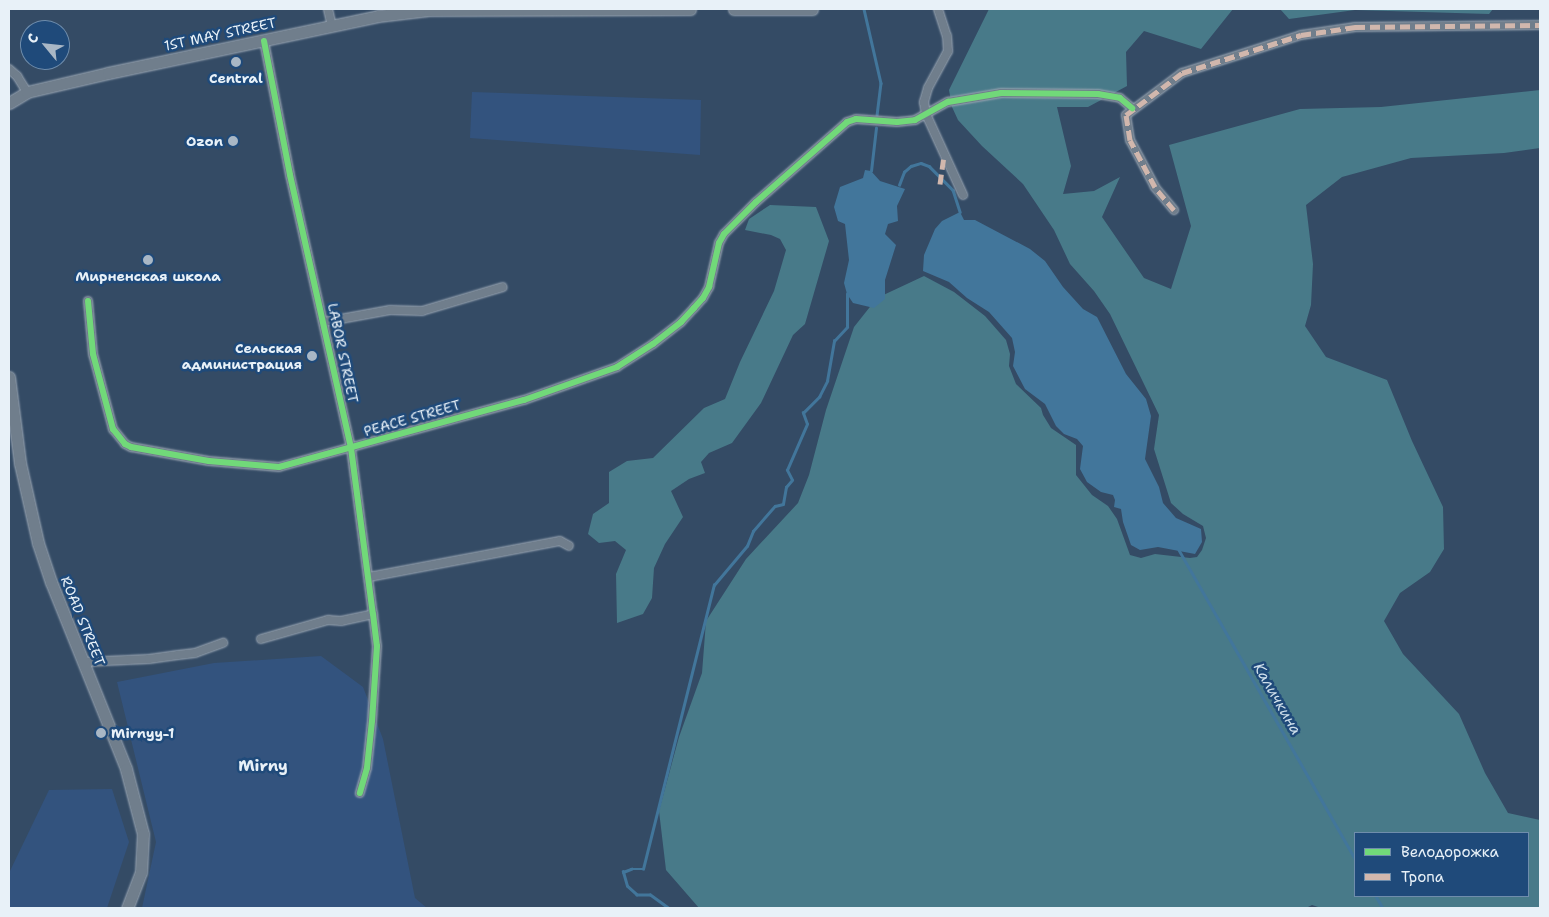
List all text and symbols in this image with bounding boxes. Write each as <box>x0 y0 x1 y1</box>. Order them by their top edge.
street label: 1ST MAY STREET <box>162 14 278 54</box>
north arrow <box>20 20 70 70</box>
text: С <box>23 30 43 46</box>
marker: Central <box>230 56 242 68</box>
place label: Central <box>209 70 263 86</box>
place label: Ozon <box>186 133 223 149</box>
marker: Ozon <box>227 135 239 147</box>
marker: Мирненская школа <box>142 254 154 266</box>
place label: Мирненская школа <box>75 268 221 284</box>
street label: LABOR STREET <box>324 302 362 404</box>
place label: Сельская администрация <box>182 340 302 372</box>
marker: Сельская администрация <box>306 350 318 362</box>
street label: PEACE STREET <box>362 396 462 440</box>
street label: ROAD STREET <box>57 574 109 668</box>
water label: Каличкина <box>1249 660 1305 738</box>
place label: Mirnyy-1 <box>111 725 174 741</box>
marker: Mirnyy-1 <box>95 727 107 739</box>
district label: Mirny <box>238 756 288 776</box>
legend <box>1354 832 1529 897</box>
text: Велодорожка <box>1401 842 1499 862</box>
text: Тропа <box>1401 867 1444 887</box>

